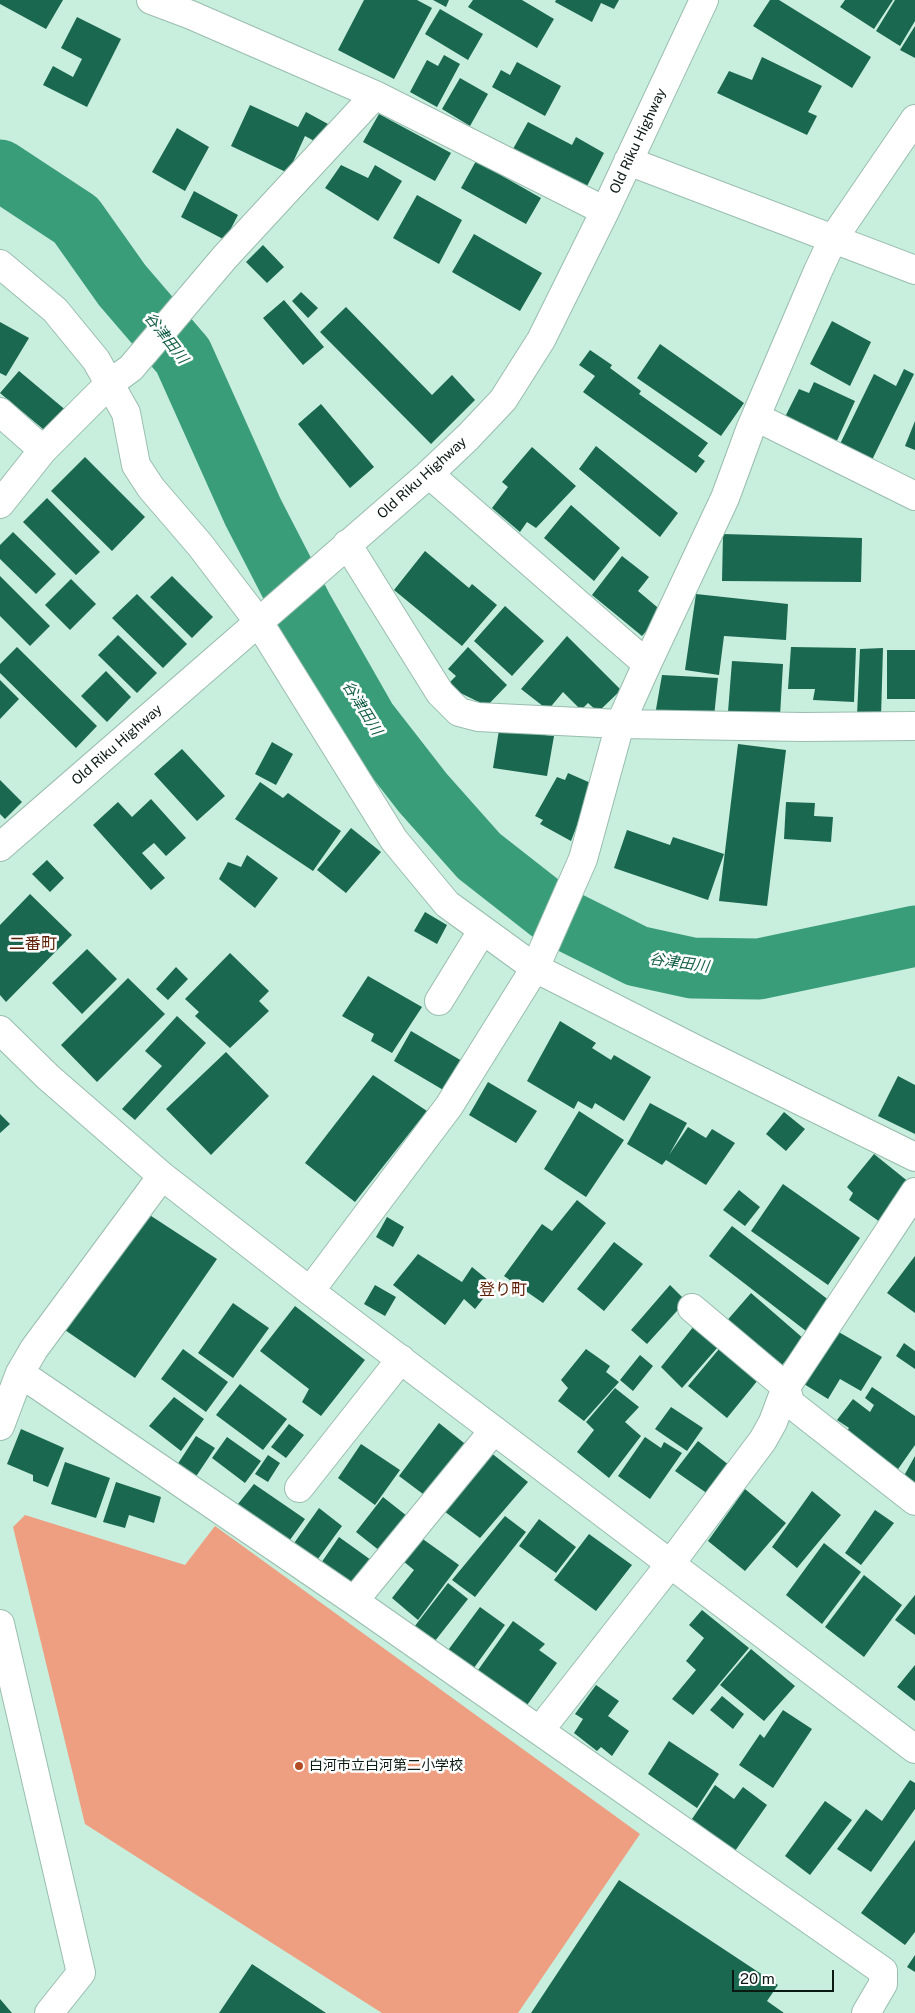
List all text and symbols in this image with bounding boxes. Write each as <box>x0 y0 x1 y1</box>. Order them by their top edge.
street label: Old Riku Highway <box>606 86 670 196</box>
water label: 谷津田川 <box>140 309 192 367</box>
street label: Old Riku Highway <box>374 433 470 523</box>
water label: 谷津田川 <box>338 678 386 738</box>
street label: Old Riku Highway <box>68 701 166 789</box>
district label: 二番町 <box>9 934 57 954</box>
water label: 谷津田川 <box>648 950 710 976</box>
district label: 登り町 <box>479 1280 527 1300</box>
place label: 白河市立白河第二小学校 <box>309 1758 463 1774</box>
marker: 白河市立白河第二小学校 <box>293 1760 305 1772</box>
scale bar <box>735 1960 838 1992</box>
text: 20 m <box>740 1970 775 1987</box>

